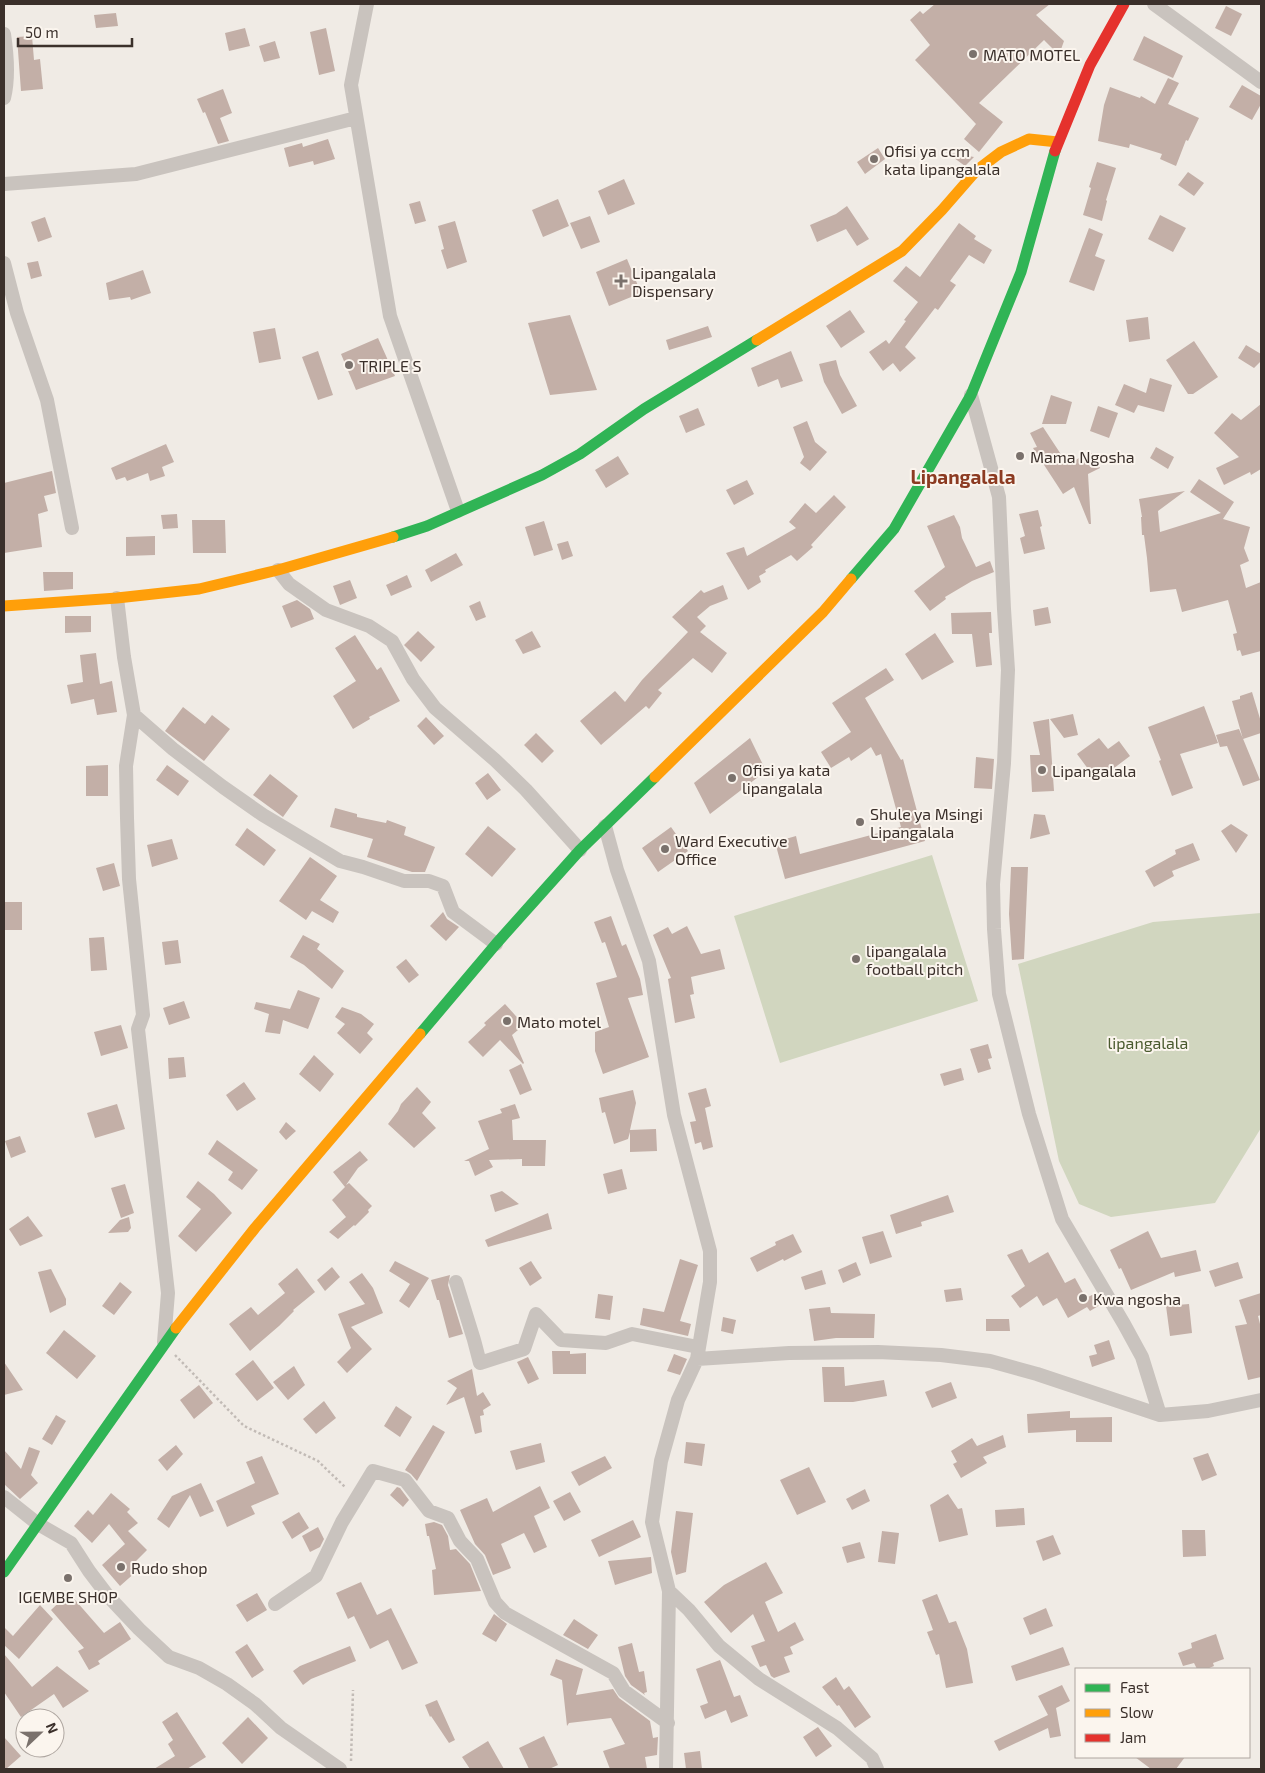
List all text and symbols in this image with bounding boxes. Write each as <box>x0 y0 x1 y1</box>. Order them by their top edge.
scale bar <box>18 15 131 47</box>
text: 50 m <box>25 23 59 41</box>
place label: MATO MOTEL <box>983 45 1080 64</box>
marker: MATO MOTEL <box>967 48 979 60</box>
place label: Ofisi ya ccm kata lipangalala <box>884 141 1000 178</box>
marker: Ofisi ya ccm kata lipangalala <box>868 153 880 165</box>
place label: Lipangalala Dispensary <box>632 263 716 300</box>
marker: Lipangalala Dispensary <box>614 274 628 288</box>
place label: TRIPLE S <box>359 356 422 375</box>
marker: TRIPLE S <box>343 359 355 371</box>
place label: Mama Ngosha <box>1030 447 1135 466</box>
marker: Mama Ngosha <box>1014 450 1026 462</box>
district label: Lipangalala <box>911 465 1016 488</box>
place label: Ofisi ya kata lipangalala <box>742 760 830 797</box>
place label: Lipangalala <box>1052 761 1136 780</box>
marker: Lipangalala <box>1036 764 1048 776</box>
marker: Ofisi ya kata lipangalala <box>726 772 738 784</box>
place label: Shule ya Msingi Lipangalala <box>870 804 983 841</box>
marker: Shule ya Msingi Lipangalala <box>854 816 866 828</box>
place label: Ward Executive Office <box>675 831 788 868</box>
marker: Ward Executive Office <box>659 843 671 855</box>
place label: lipangalala football pitch <box>866 941 963 978</box>
marker: lipangalala football pitch <box>850 953 862 965</box>
place label: Mato motel <box>517 1012 601 1031</box>
marker: Mato motel <box>501 1015 513 1027</box>
park label: lipangalala <box>1108 1033 1188 1052</box>
place label: Kwa ngosha <box>1093 1289 1181 1308</box>
marker: Kwa ngosha <box>1077 1292 1089 1304</box>
place label: Rudo shop <box>131 1558 208 1577</box>
marker: Rudo shop <box>115 1561 127 1573</box>
marker: IGEMBE SHOP <box>62 1572 74 1584</box>
place label: IGEMBE SHOP <box>18 1587 118 1606</box>
legend <box>1075 1668 1250 1758</box>
text: Fast <box>1120 1678 1150 1696</box>
text: Slow <box>1120 1703 1154 1721</box>
north arrow <box>15 1708 65 1758</box>
text: N <box>43 1720 62 1736</box>
text: Jam <box>1120 1728 1146 1746</box>

